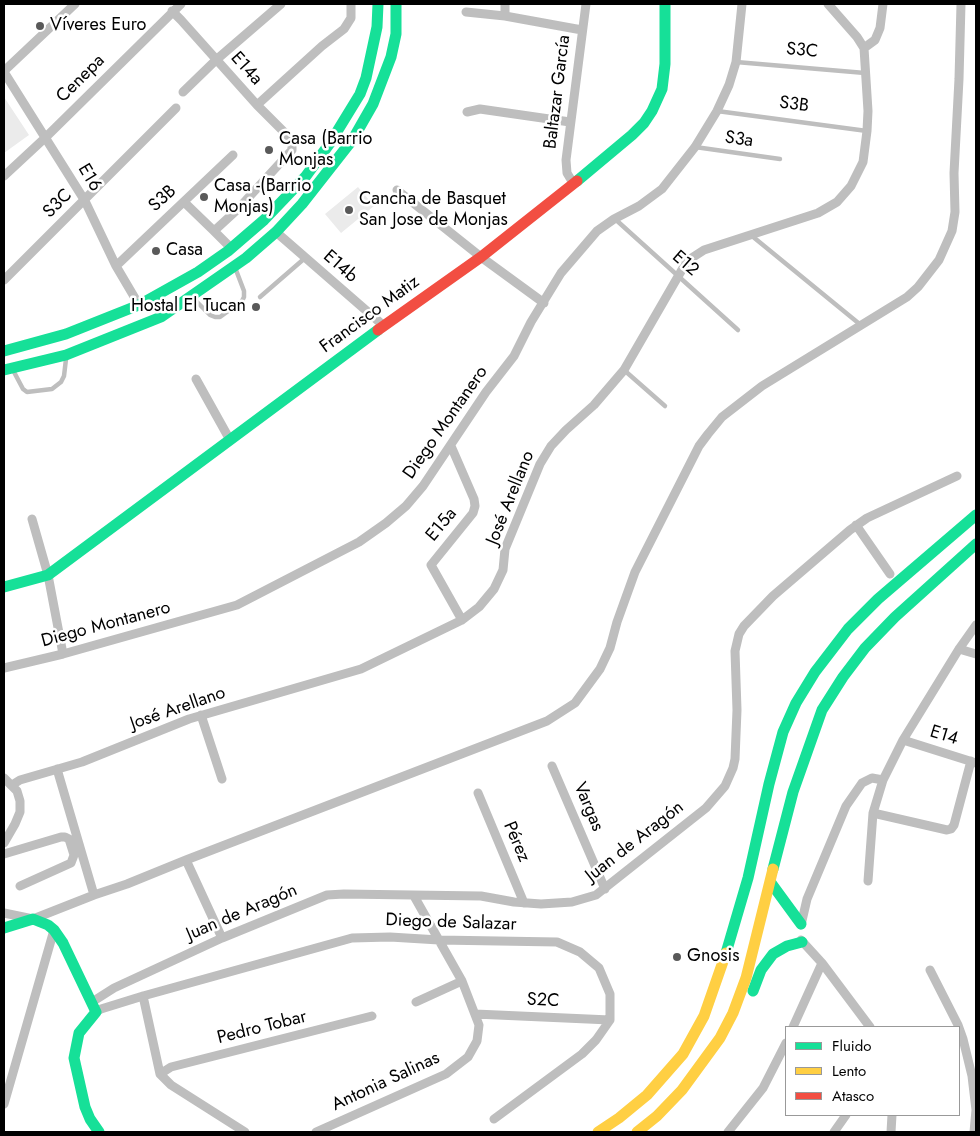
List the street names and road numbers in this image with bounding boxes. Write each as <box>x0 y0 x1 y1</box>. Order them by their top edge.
street label: Baltazar García <box>540 34 576 150</box>
street label: S3C <box>785 39 819 63</box>
street label: E14a <box>226 48 266 90</box>
street label: Cenepa <box>52 50 110 108</box>
street label: S3B <box>778 92 810 118</box>
street label: S3a <box>723 127 755 153</box>
street label: E16 <box>72 160 106 196</box>
street label: S3B <box>145 181 181 217</box>
street label: S3C <box>39 185 77 223</box>
street label: E14b <box>318 246 362 288</box>
street label: E12 <box>667 247 703 281</box>
street label: Francisco Matiz <box>316 272 424 358</box>
street label: Diego Montanero <box>399 362 493 484</box>
street label: José Arellano <box>482 448 540 548</box>
street label: E15a <box>422 504 462 546</box>
street label: Diego Montanero <box>39 597 173 653</box>
street label: José Arellano <box>128 683 228 735</box>
street label: E14 <box>927 722 961 750</box>
street label: Vargas <box>568 779 608 835</box>
street label: Juan de Aragón <box>582 797 688 887</box>
street label: Pérez <box>498 819 534 865</box>
street label: Juan de Aragón <box>183 880 301 946</box>
street label: Diego de Salazar <box>385 910 517 936</box>
street label: S2C <box>526 989 560 1013</box>
street label: Pedro Tobar <box>215 1006 309 1050</box>
street label: Antonia Salinas <box>329 1048 443 1116</box>

